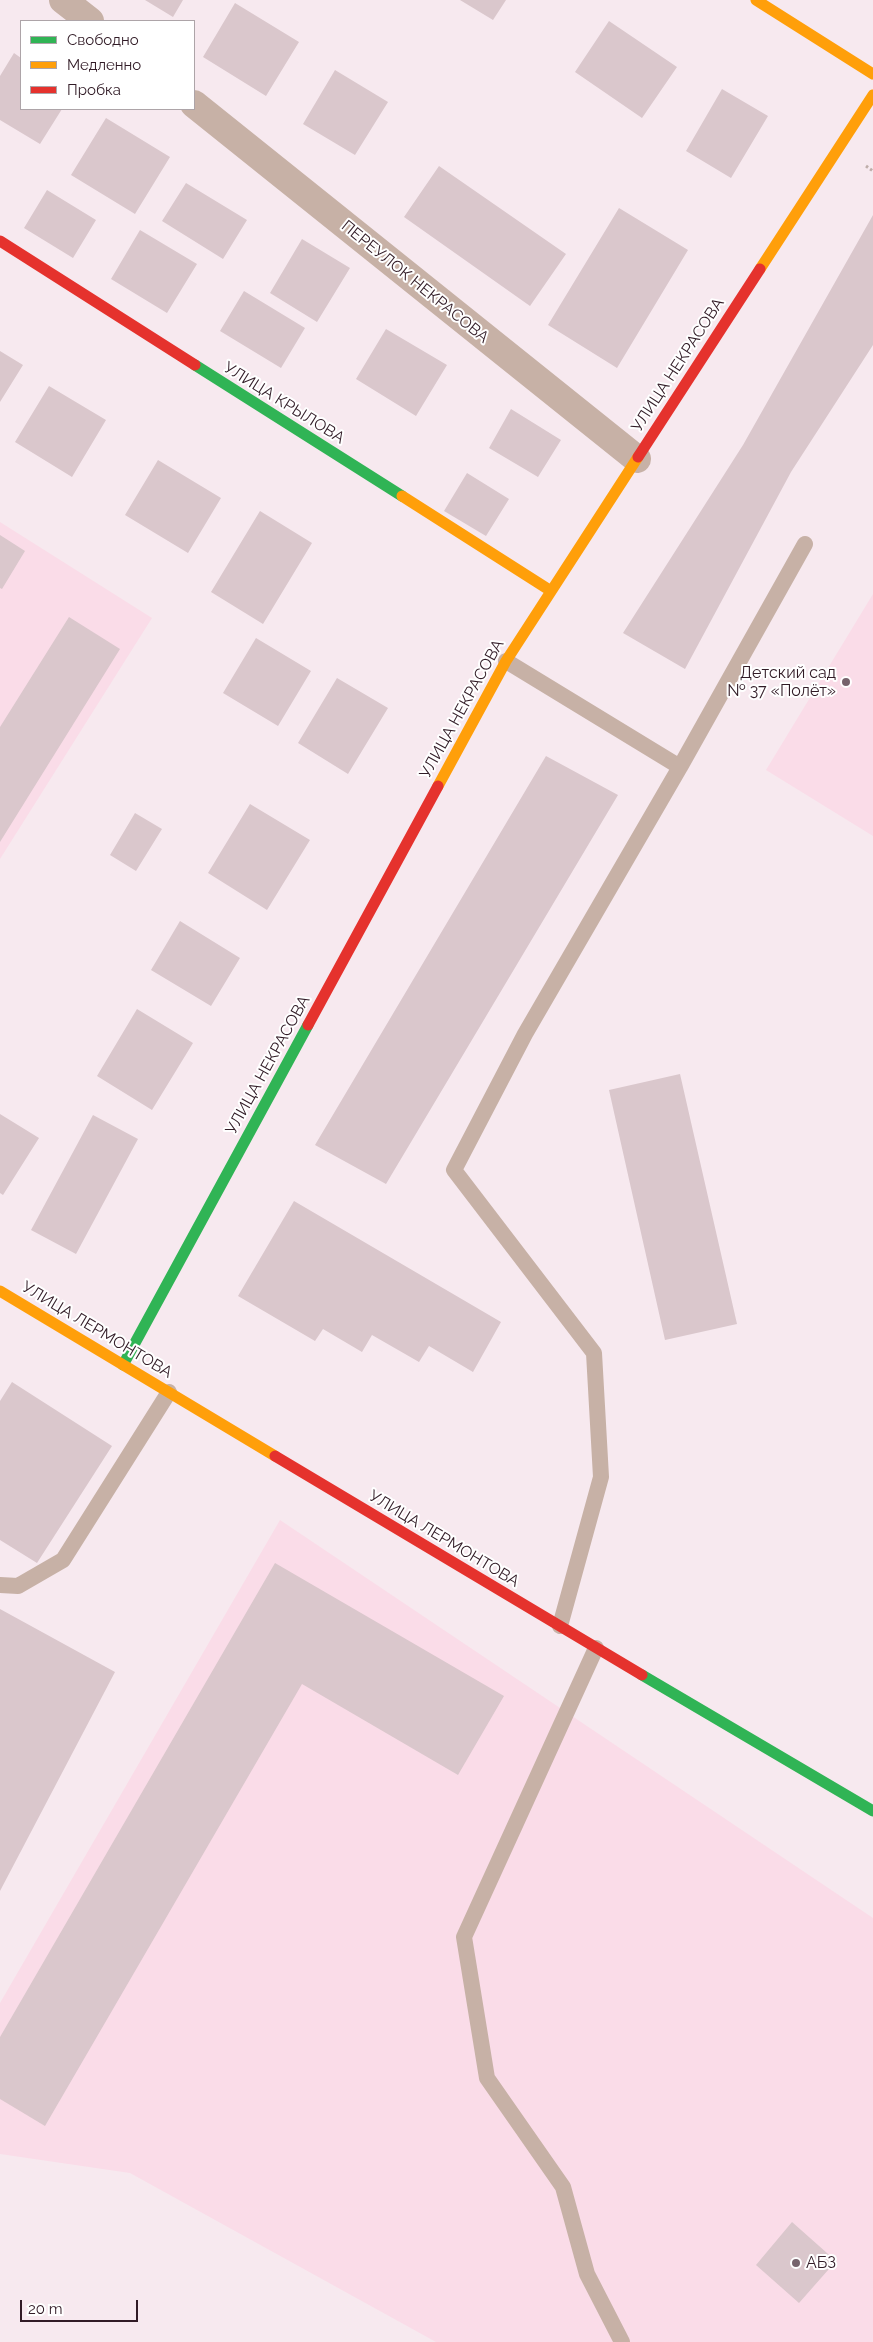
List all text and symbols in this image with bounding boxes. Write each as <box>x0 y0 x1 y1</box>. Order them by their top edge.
legend <box>20 20 195 110</box>
text: Свободно <box>67 31 139 49</box>
text: Медленно <box>67 56 141 74</box>
text: Пробка <box>67 81 121 99</box>
street label: ПЕРЕУЛОК НЕКРАСОВА <box>337 217 493 347</box>
street label: УЛИЦА НЕКРАСОВА <box>628 295 728 435</box>
street label: УЛИЦА КРЫЛОВА <box>220 358 348 448</box>
street label: УЛИЦА НЕКРАСОВА <box>416 636 508 782</box>
place label: Детский сад № 37 «Полёт» <box>727 663 836 701</box>
marker: Детский сад № 37 «Полёт» <box>840 676 852 688</box>
street label: УЛИЦА НЕКРАСОВА <box>222 992 314 1138</box>
street label: УЛИЦА ЛЕРМОНТОВА <box>18 1277 176 1383</box>
street label: УЛИЦА ЛЕРМОНТОВА <box>365 1486 523 1592</box>
place label: АБЗ <box>806 2253 836 2273</box>
marker: АБЗ <box>790 2257 802 2269</box>
scale bar <box>22 2290 140 2322</box>
text: 20 m <box>28 2300 63 2318</box>

